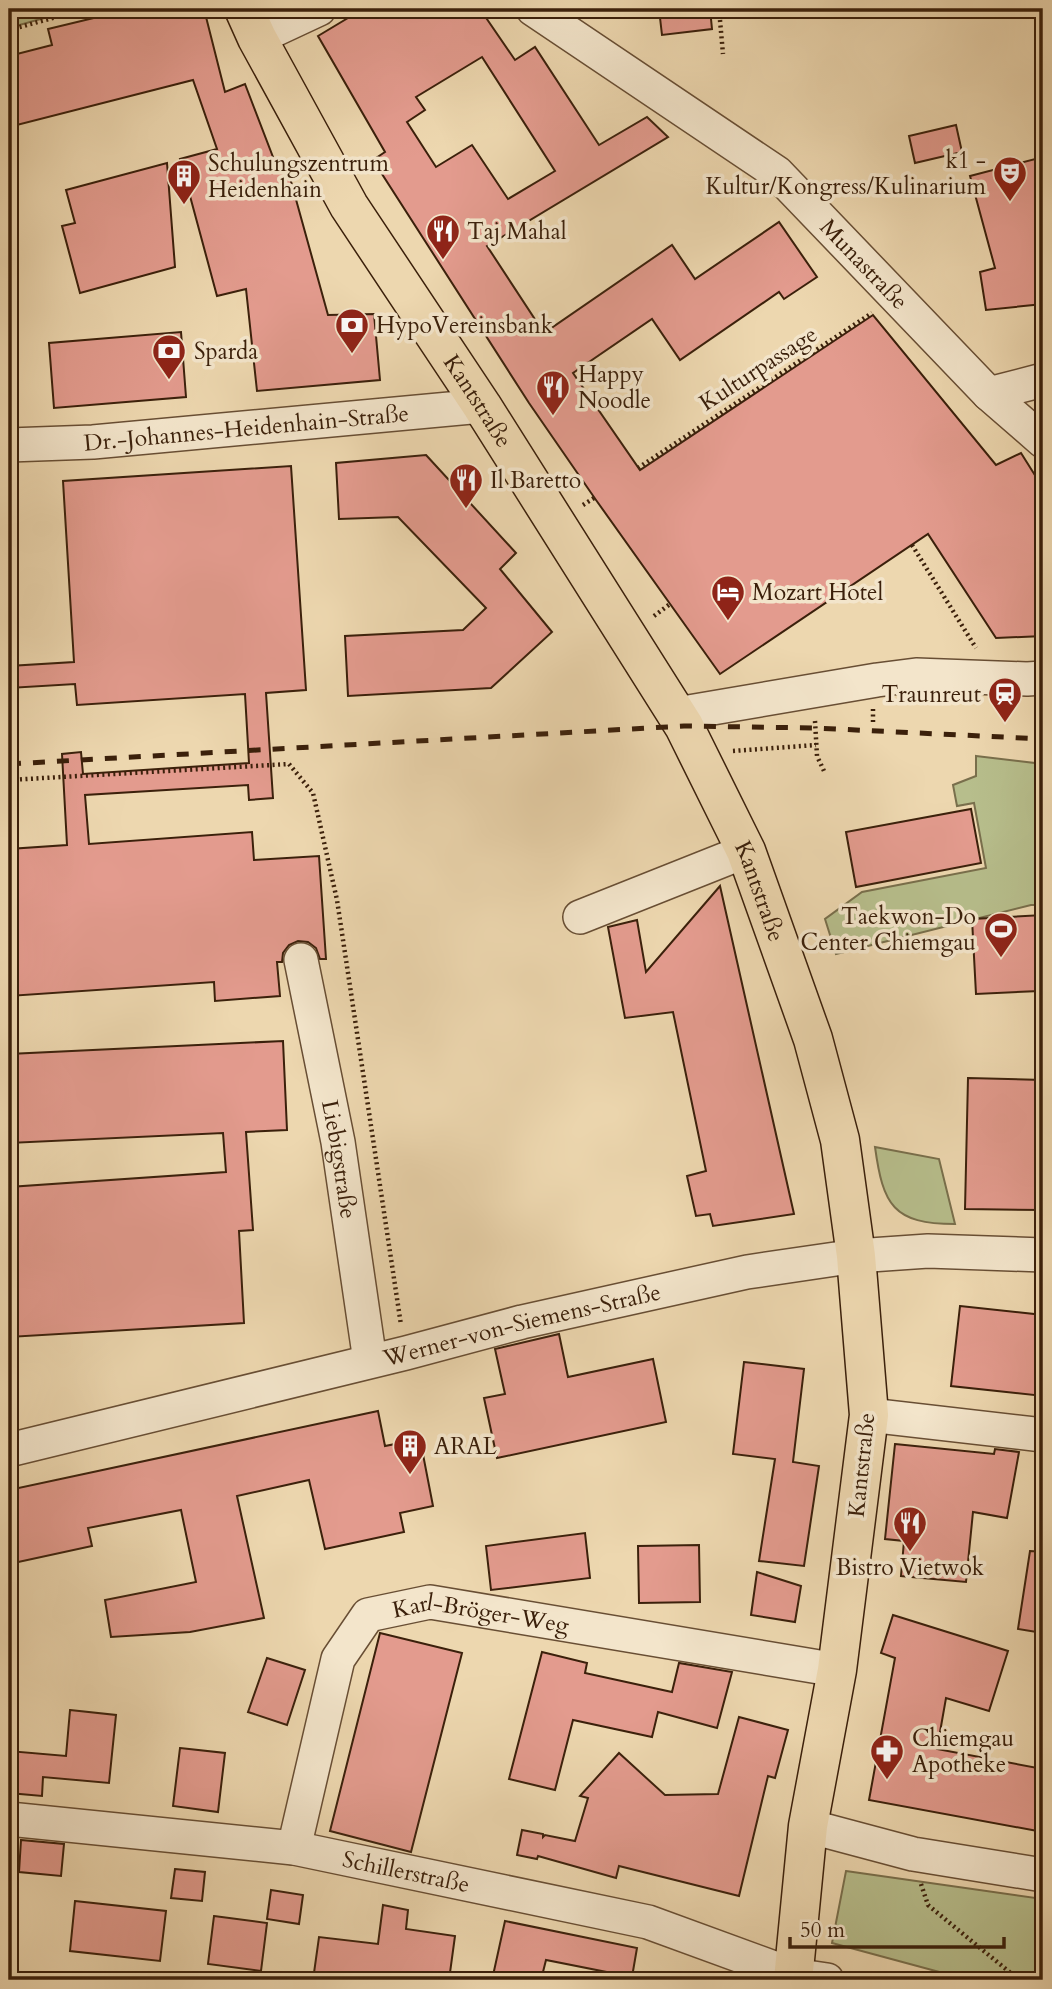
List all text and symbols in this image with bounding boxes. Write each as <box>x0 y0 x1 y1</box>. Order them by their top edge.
place label: k1 - Kultur/Kongress/Kulinarium <box>705 145 987 202</box>
place label: Schulungszentrum Heidenhain <box>208 148 389 205</box>
theatre icon: k1 - Kultur/Kongress/Kulinarium <box>991 154 1029 203</box>
building icon: Schulungszentrum Heidenhain <box>165 157 203 206</box>
restaurant icon: Taj Mahal <box>424 212 462 261</box>
street label: Munastraße <box>813 212 915 316</box>
place label: Taj Mahal <box>467 216 567 247</box>
bank icon: HypoVereinsbank <box>333 306 371 355</box>
place label: HypoVereinsbank <box>376 310 554 341</box>
street label: Kulturpassage <box>693 319 823 418</box>
bank icon: Sparda <box>150 332 188 381</box>
place label: Sparda <box>194 336 258 367</box>
street label: Kantstraße <box>436 349 519 453</box>
place label: Happy Noodle <box>578 359 651 416</box>
restaurant icon: Happy Noodle <box>534 368 572 417</box>
street label: Dr.-Johannes-Heidenhain-Straße <box>82 398 410 459</box>
restaurant icon: Il Baretto <box>447 461 485 510</box>
place label: Il Baretto <box>490 465 581 496</box>
hotel icon: Mozart Hotel <box>709 573 747 622</box>
place label: Mozart Hotel <box>752 577 884 608</box>
station icon: Traunreut <box>986 675 1024 724</box>
place label: Traunreut <box>881 679 981 710</box>
street label: Kantstraße <box>727 835 792 946</box>
place label: Taekwon-Do Center Chiemgau <box>801 901 976 958</box>
sports icon: Taekwon-Do Center Chiemgau <box>982 910 1020 959</box>
street label: Liebigstraße <box>314 1097 364 1221</box>
street label: Werner-von-Siemens-Straße <box>379 1277 664 1374</box>
street label: Kantstraße <box>841 1411 882 1519</box>
building icon: ARAL <box>391 1427 429 1476</box>
place label: ARAL <box>434 1431 497 1462</box>
restaurant icon: Bistro Vietwok <box>891 1504 929 1553</box>
place label: Bistro Vietwok <box>836 1552 985 1583</box>
street label: Karl-Bröger-Weg <box>390 1587 571 1641</box>
place label: Chiemgau Apotheke <box>912 1723 1014 1780</box>
pharmacy icon: Chiemgau Apotheke <box>868 1732 906 1781</box>
street label: Schillerstraße <box>340 1844 472 1900</box>
scale bar <box>790 1905 1003 1949</box>
text: 50 m <box>800 1916 845 1945</box>

